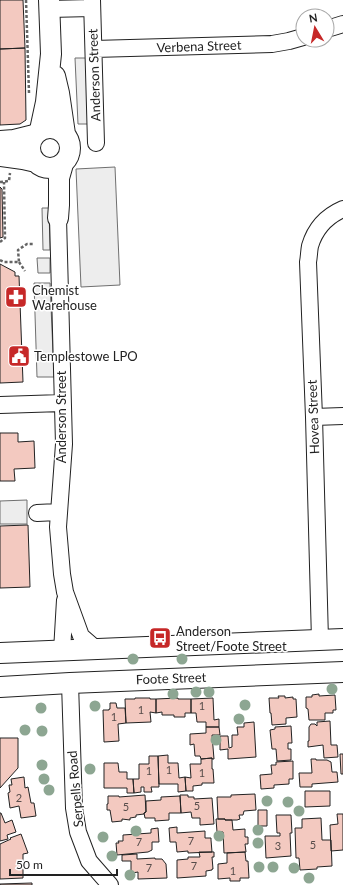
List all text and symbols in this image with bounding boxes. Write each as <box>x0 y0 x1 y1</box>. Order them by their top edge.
north arrow <box>295 8 335 48</box>
text: N <box>308 11 318 25</box>
street label: Anderson Street <box>84 28 104 122</box>
street label: Verbena Street <box>156 37 242 55</box>
place label: Chemist Warehouse <box>32 282 97 313</box>
pharmacy icon: Chemist Warehouse <box>3 284 29 310</box>
public building icon: Templestowe LPO <box>6 343 32 369</box>
place label: Templestowe LPO <box>34 348 138 364</box>
street label: Anderson Street <box>53 370 69 463</box>
street label: Hovea Street <box>304 379 322 454</box>
place label: Anderson Street/Foote Street <box>176 623 287 654</box>
bus stop icon: Anderson Street/Foote Street <box>147 625 173 651</box>
street label: Foote Street <box>136 669 207 687</box>
house number: 1 <box>199 699 205 712</box>
house number: 1 <box>138 703 144 716</box>
house number: 1 <box>111 710 117 723</box>
street label: Serpells Road <box>64 750 86 828</box>
house number: 1 <box>166 763 172 776</box>
house number: 1 <box>146 764 152 777</box>
house number: 1 <box>199 766 205 779</box>
house number: 2 <box>16 791 22 804</box>
house number: 5 <box>194 799 200 812</box>
house number: 5 <box>123 800 129 813</box>
house number: 7 <box>188 834 194 847</box>
house number: 7 <box>136 835 142 848</box>
house number: 5 <box>310 838 316 851</box>
house number: 3 <box>275 839 281 852</box>
scale bar <box>10 851 117 877</box>
text: 50 m <box>16 857 43 872</box>
house number: 7 <box>191 859 197 872</box>
house number: 7 <box>146 861 152 874</box>
house number: 1 <box>230 864 236 877</box>

